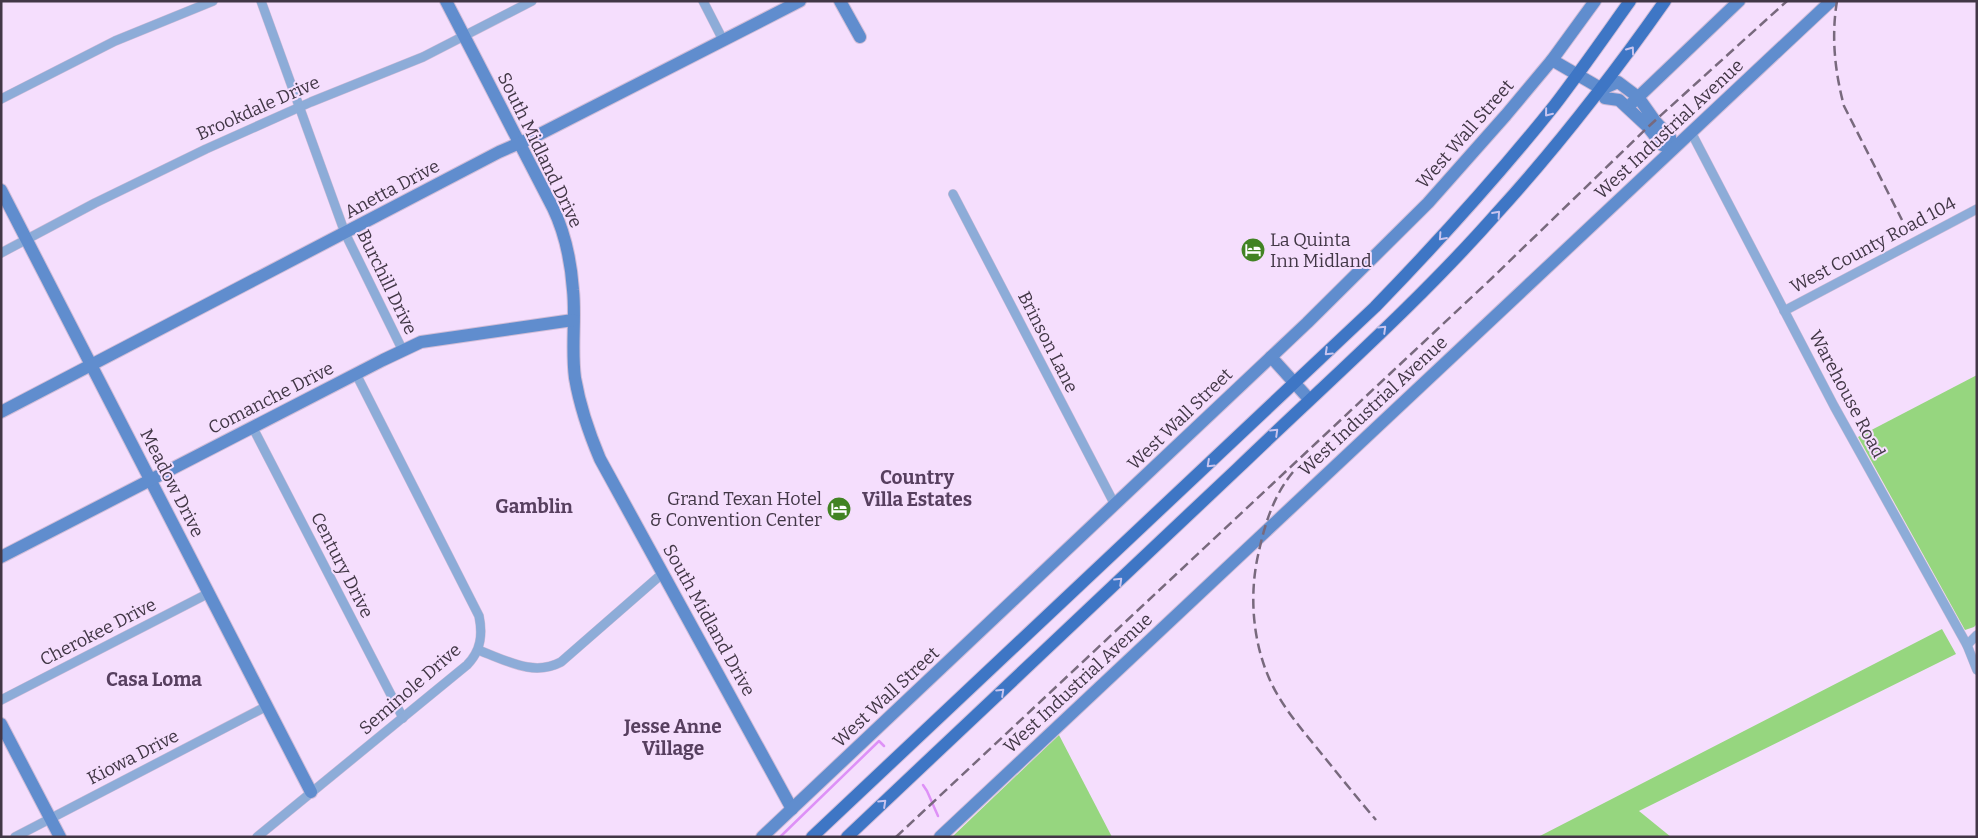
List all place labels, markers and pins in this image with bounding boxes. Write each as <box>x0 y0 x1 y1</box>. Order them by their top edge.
place label: La Quinta Inn Midland <box>1270 229 1372 272</box>
hotel icon: La Quinta Inn Midland <box>1240 237 1266 263</box>
place label: Grand Texan Hotel & Convention Center <box>650 488 822 531</box>
hotel icon: Grand Texan Hotel & Convention Center <box>826 496 852 522</box>

